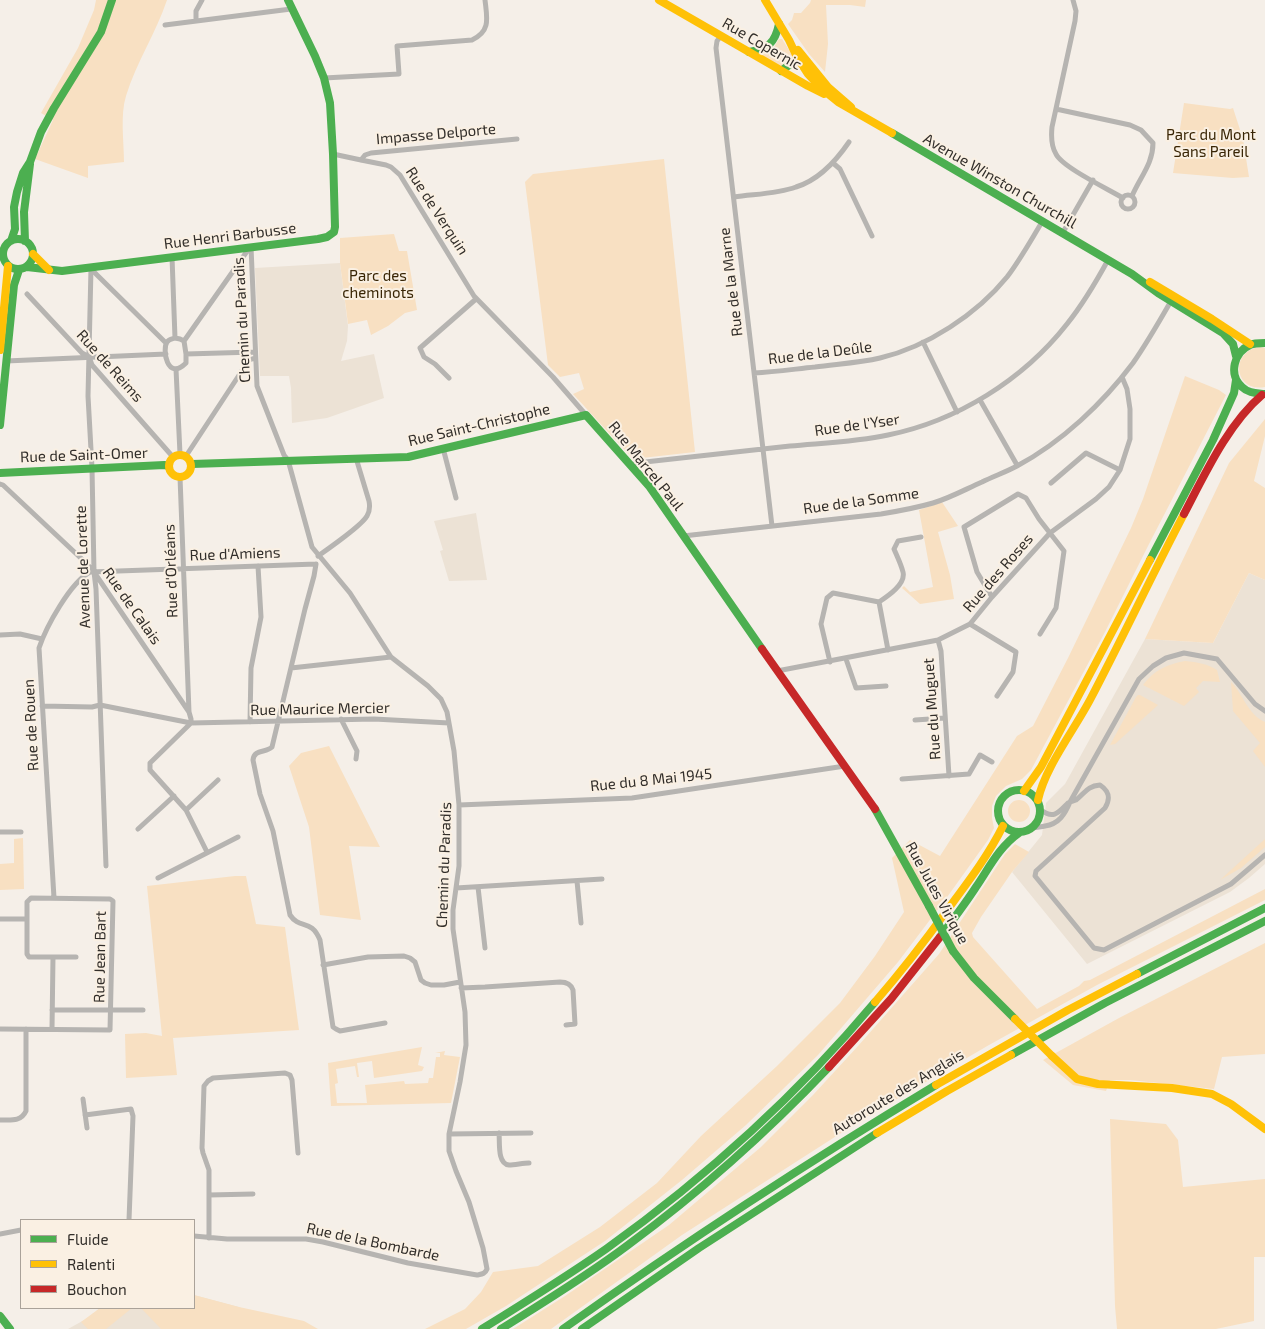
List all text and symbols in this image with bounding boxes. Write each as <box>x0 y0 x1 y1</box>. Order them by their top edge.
street label: Rue Copernic <box>719 14 805 74</box>
street label: Impasse Delporte <box>375 120 497 148</box>
park label: Parc du Mont Sans Pareil <box>1166 126 1256 161</box>
street label: Avenue Winston Churchill <box>920 130 1080 232</box>
street label: Rue de Verquin <box>402 164 472 258</box>
street label: Rue Henri Barbusse <box>163 219 297 253</box>
street label: Rue de la Marne <box>715 227 747 337</box>
street label: Chemin du Paradis <box>230 257 254 383</box>
park label: Parc des cheminots <box>342 267 414 302</box>
street label: Rue de Reims <box>73 326 147 406</box>
street label: Rue de la Deûle <box>767 338 873 368</box>
street label: Rue Saint-Christophe <box>406 400 552 450</box>
street label: Rue de l'Yser <box>813 410 901 440</box>
street label: Rue Marcel Paul <box>605 418 687 514</box>
street label: Rue de Saint-Omer <box>20 444 148 466</box>
street label: Rue de la Somme <box>802 484 920 518</box>
street label: Avenue de Lorette <box>72 505 94 629</box>
street label: Rue d'Orléans <box>160 524 182 618</box>
street label: Rue des Roses <box>959 530 1037 616</box>
street label: Rue d'Amiens <box>189 543 281 565</box>
street label: Rue de Calais <box>99 564 165 648</box>
street label: Rue du Muguet <box>919 657 945 761</box>
street label: Rue de Rouen <box>20 678 42 772</box>
street label: Rue Maurice Mercier <box>250 699 390 719</box>
street label: Rue du 8 Mai 1945 <box>589 765 713 795</box>
street label: Chemin du Paradis <box>433 802 455 928</box>
street label: Rue Jules Virique <box>901 839 973 947</box>
street label: Rue Jean Bart <box>90 911 110 1003</box>
street label: Autoroute des Anglais <box>829 1046 967 1138</box>
legend <box>20 1219 195 1309</box>
street label: Rue de la Bombarde <box>305 1219 441 1265</box>
text: Fluide <box>67 1230 108 1248</box>
text: Ralenti <box>67 1255 115 1273</box>
text: Bouchon <box>67 1280 127 1298</box>

